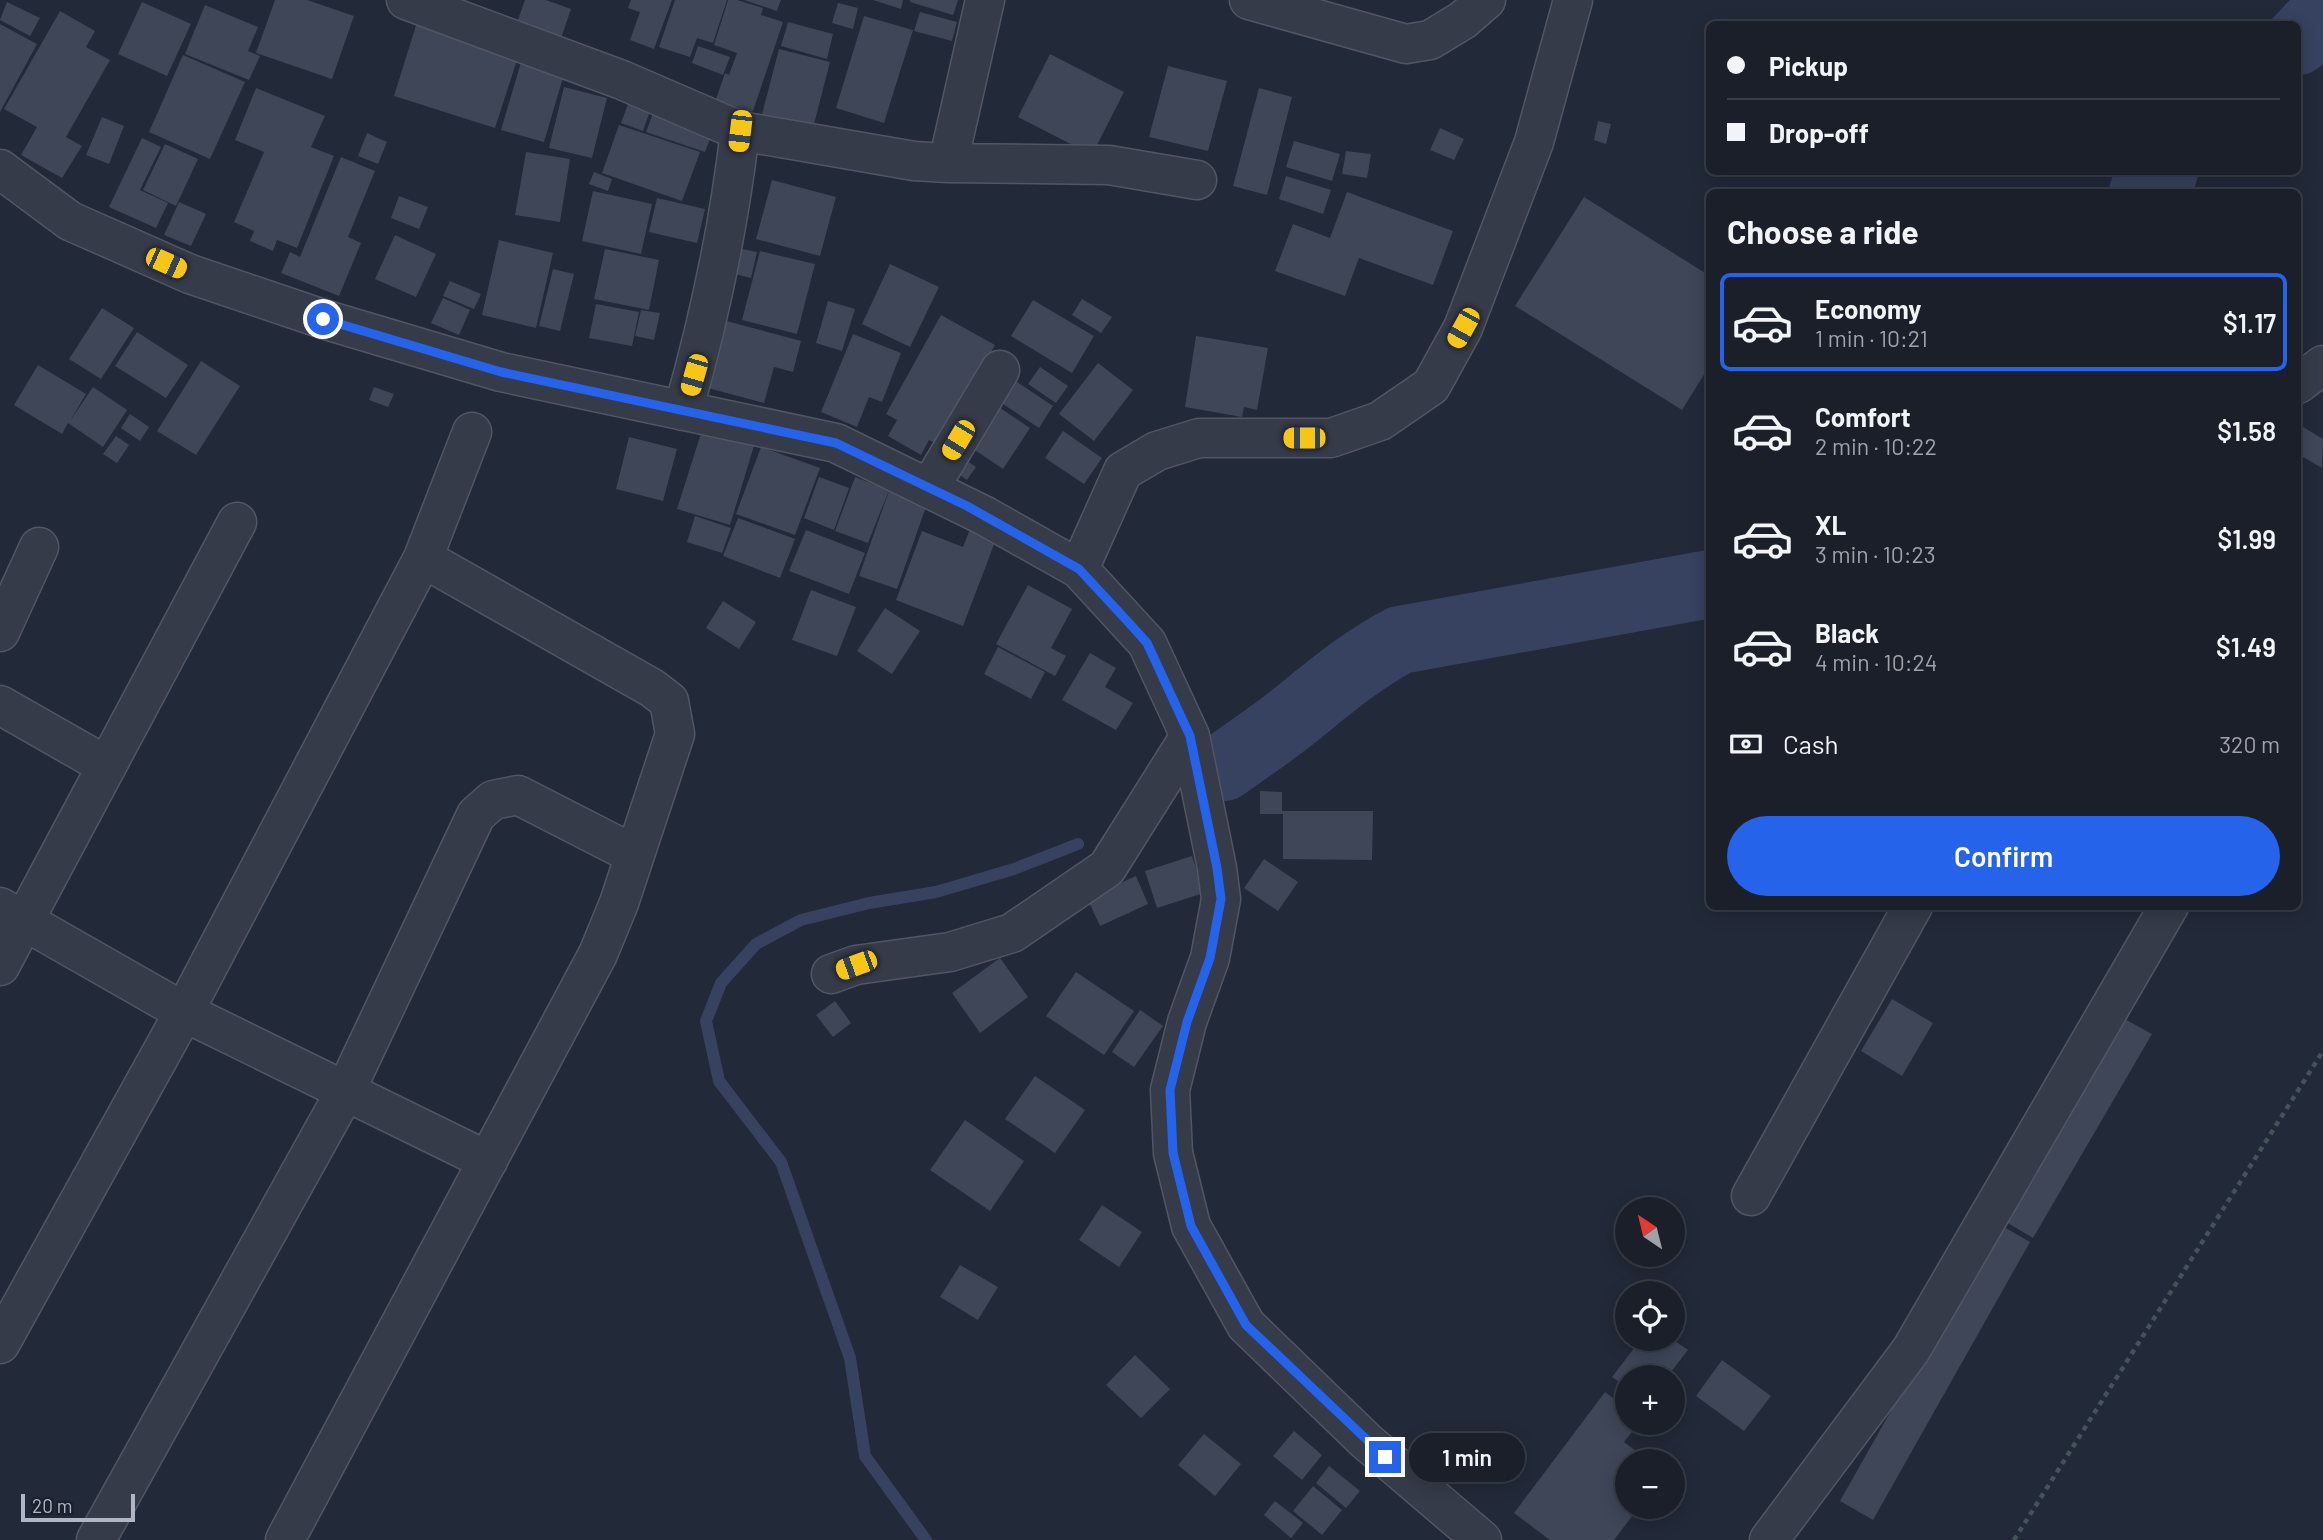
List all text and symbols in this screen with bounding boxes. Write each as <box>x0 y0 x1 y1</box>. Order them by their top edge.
text: Pickup <box>1769 50 1848 81</box>
car <box>728 109 753 153</box>
text: Drop-off <box>1769 117 1869 148</box>
text: Choose a ride <box>1727 212 1919 250</box>
car <box>143 245 190 281</box>
icon: car <box>1731 291 1794 354</box>
text: Economy <box>1815 293 1921 324</box>
route start <box>307 303 339 335</box>
car <box>1444 305 1483 351</box>
text: $1.17 <box>2223 307 2276 338</box>
text: 1 min · 10:21 <box>1815 324 1928 352</box>
car <box>679 352 710 398</box>
icon: car <box>1731 399 1794 462</box>
text: Comfort <box>1815 401 1911 432</box>
text: $1.58 <box>2217 415 2276 446</box>
car <box>939 417 978 463</box>
car <box>1284 428 1326 449</box>
text: 2 min · 10:22 <box>1815 432 1937 460</box>
icon: car <box>1731 507 1794 570</box>
text: XL <box>1815 509 1846 540</box>
text: $1.99 <box>2218 523 2276 554</box>
text: 3 min · 10:23 <box>1815 540 1936 568</box>
icon: car <box>1731 615 1794 678</box>
text: Black <box>1815 617 1879 648</box>
text: $1.49 <box>2216 631 2276 662</box>
text: 4 min · 10:24 <box>1815 648 1937 676</box>
icon: cash <box>1727 725 1765 763</box>
text: Cash <box>1783 728 1838 759</box>
text: 320 m <box>2219 730 2280 758</box>
button: Confirm <box>1727 816 2280 896</box>
car <box>833 948 880 982</box>
north arrow <box>1615 1197 1685 1267</box>
map controls <box>1615 1197 1685 1519</box>
button: locate <box>1615 1281 1685 1351</box>
button: + <box>1615 1365 1685 1435</box>
callout: 1 min <box>1410 1432 1525 1482</box>
route end <box>1369 1441 1401 1473</box>
text: 1 min <box>1442 1443 1492 1471</box>
button: − <box>1615 1449 1685 1519</box>
scale bar <box>21 1491 135 1523</box>
text: 20 m <box>32 1494 72 1517</box>

